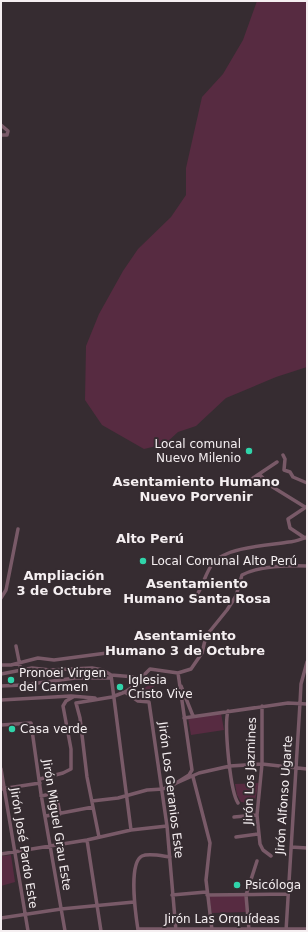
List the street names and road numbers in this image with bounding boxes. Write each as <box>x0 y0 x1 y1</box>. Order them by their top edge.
street label: Jirón Los Jazmines <box>241 717 259 826</box>
street label: Jirón Los Geranios Este <box>156 720 186 859</box>
street label: Jirón Alfonso Ugarte <box>273 735 295 856</box>
street label: Jirón Miguel Grau Este <box>40 757 74 892</box>
street label: Jirón José Pardo Este <box>7 786 40 909</box>
street label: Jirón Las Orquídeas <box>163 912 280 926</box>

